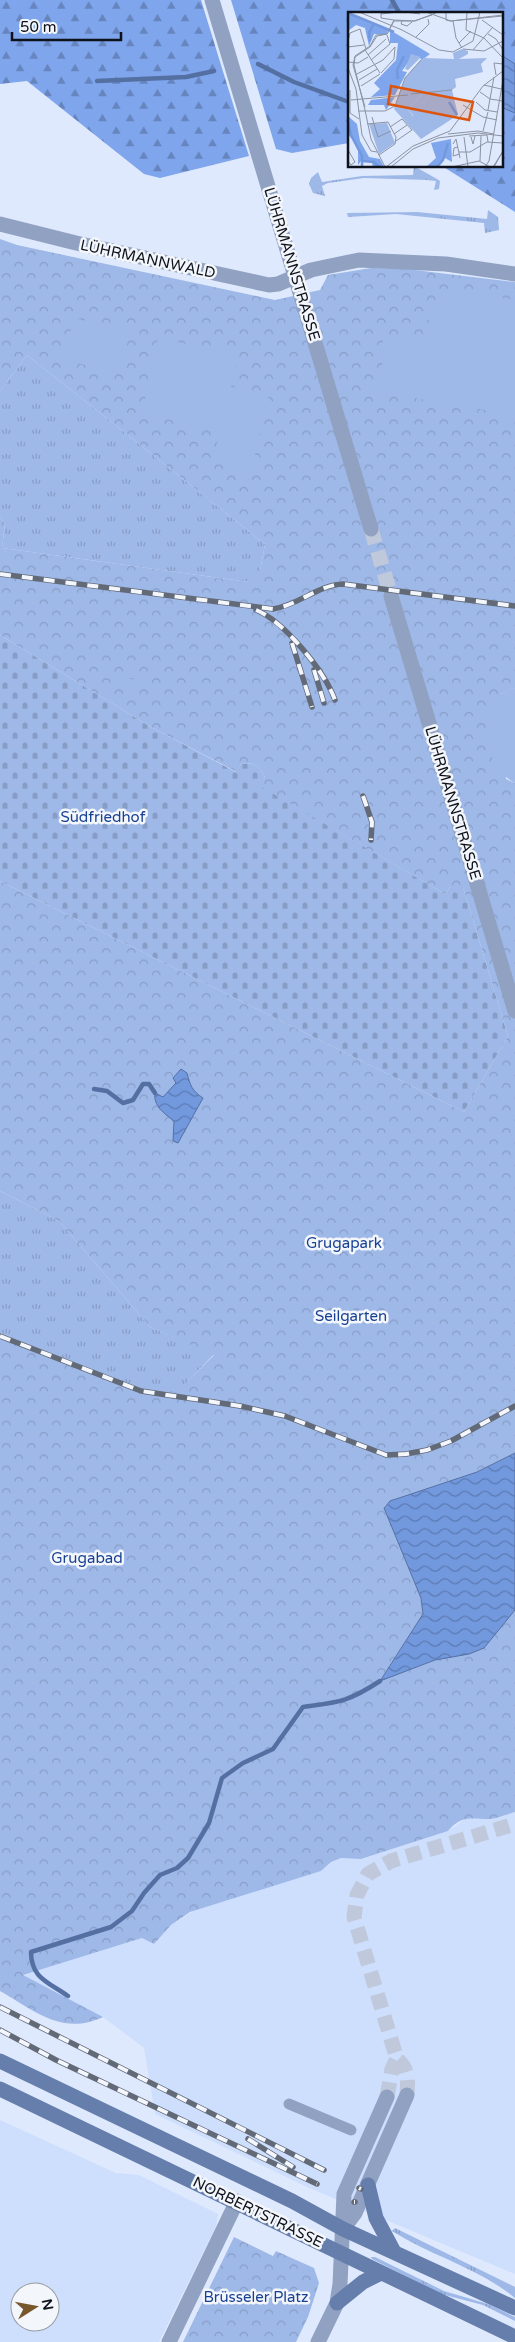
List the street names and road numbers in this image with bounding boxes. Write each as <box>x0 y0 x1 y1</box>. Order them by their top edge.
street label: LÜHRMANNSTRASSE <box>260 185 324 343</box>
street label: LÜHRMANNWALD <box>79 236 217 282</box>
street label: LÜHRMANNSTRASSE <box>421 724 485 882</box>
street label: NORBERTSTRASSE <box>190 2173 326 2251</box>

